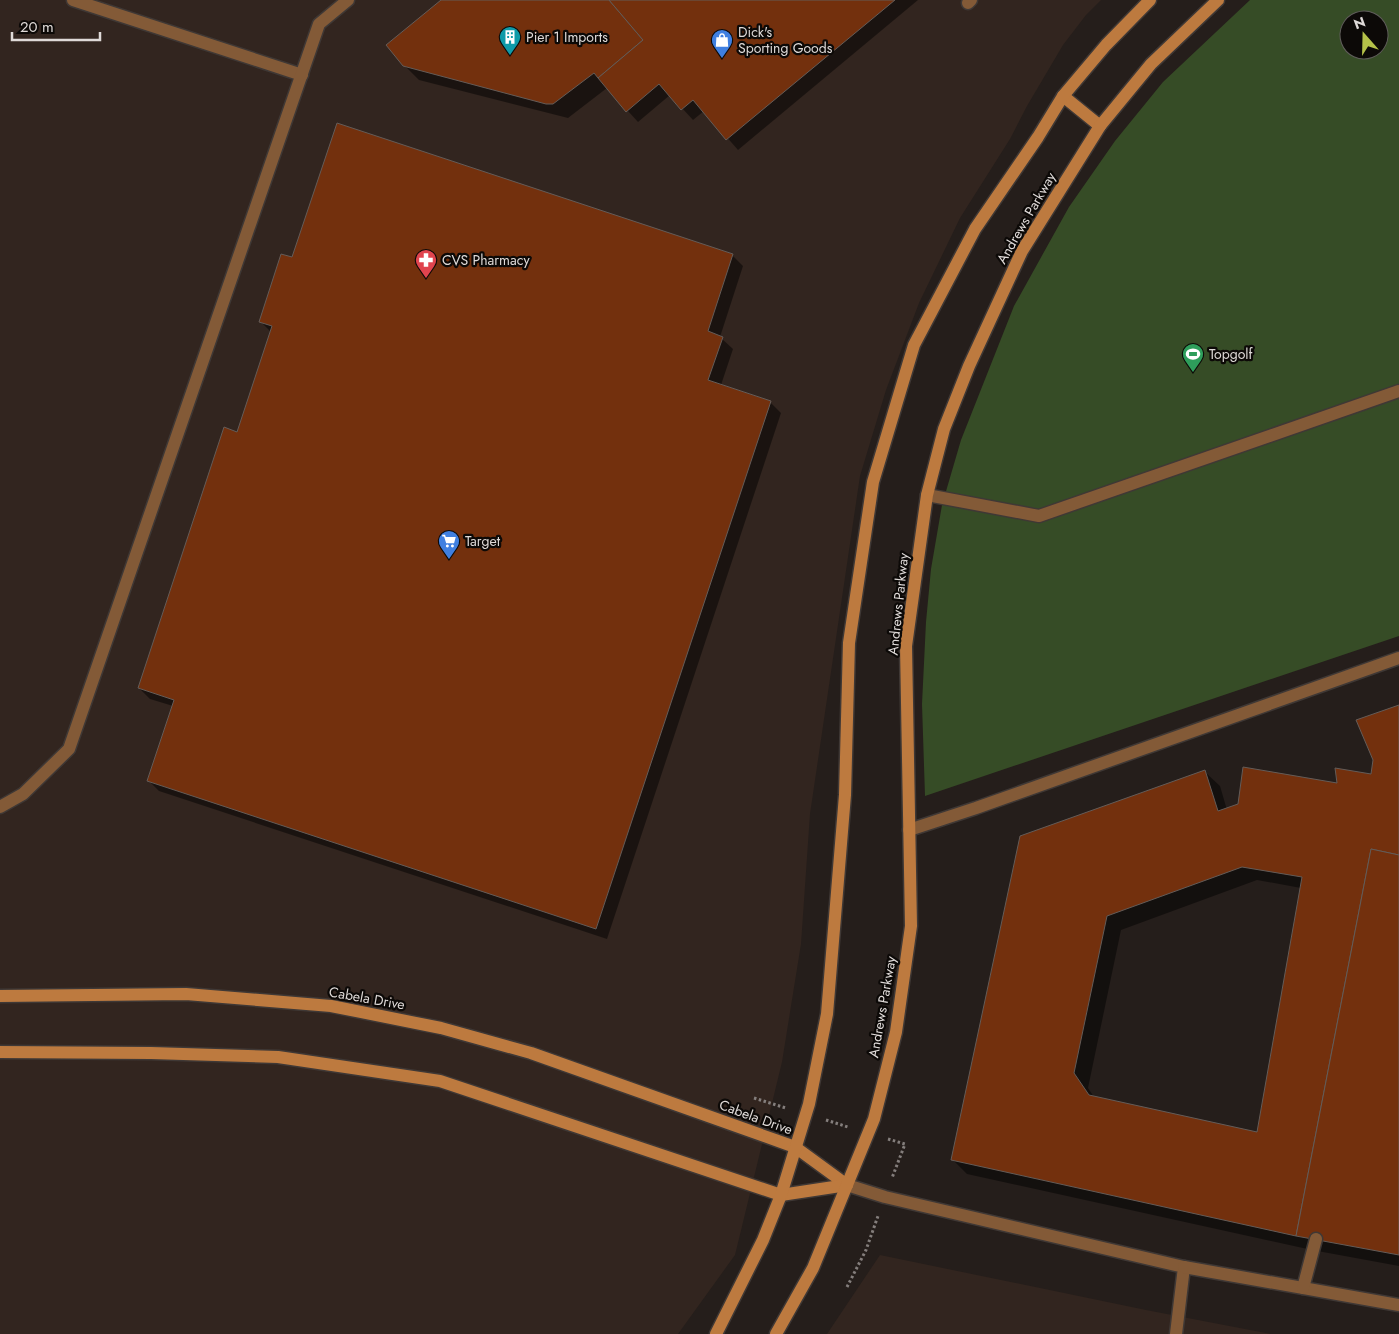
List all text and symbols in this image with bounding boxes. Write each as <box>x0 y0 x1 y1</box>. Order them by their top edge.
scale bar <box>12 10 100 42</box>
north arrow <box>1339 10 1389 60</box>
text: N <box>1351 11 1368 34</box>
text: 20 m <box>20 16 54 38</box>
place label: Dick's Sporting Goods <box>738 22 833 58</box>
building icon: Pier 1 Imports <box>498 25 522 56</box>
place label: Pier 1 Imports <box>526 27 608 47</box>
shop icon: Dick's Sporting Goods <box>710 28 734 59</box>
street label: Andrews Parkway <box>992 168 1061 268</box>
pharmacy icon: CVS Pharmacy <box>414 248 438 279</box>
place label: CVS Pharmacy <box>442 250 530 270</box>
sports icon: Topgolf <box>1181 342 1205 373</box>
place label: Topgolf <box>1209 344 1254 364</box>
supermarket icon: Target <box>437 529 461 560</box>
place label: Target <box>465 531 501 551</box>
street label: Andrews Parkway <box>883 551 913 656</box>
street label: Andrews Parkway <box>863 954 901 1059</box>
street label: Cabela Drive <box>327 981 407 1015</box>
street label: Cabela Drive <box>716 1094 796 1140</box>

